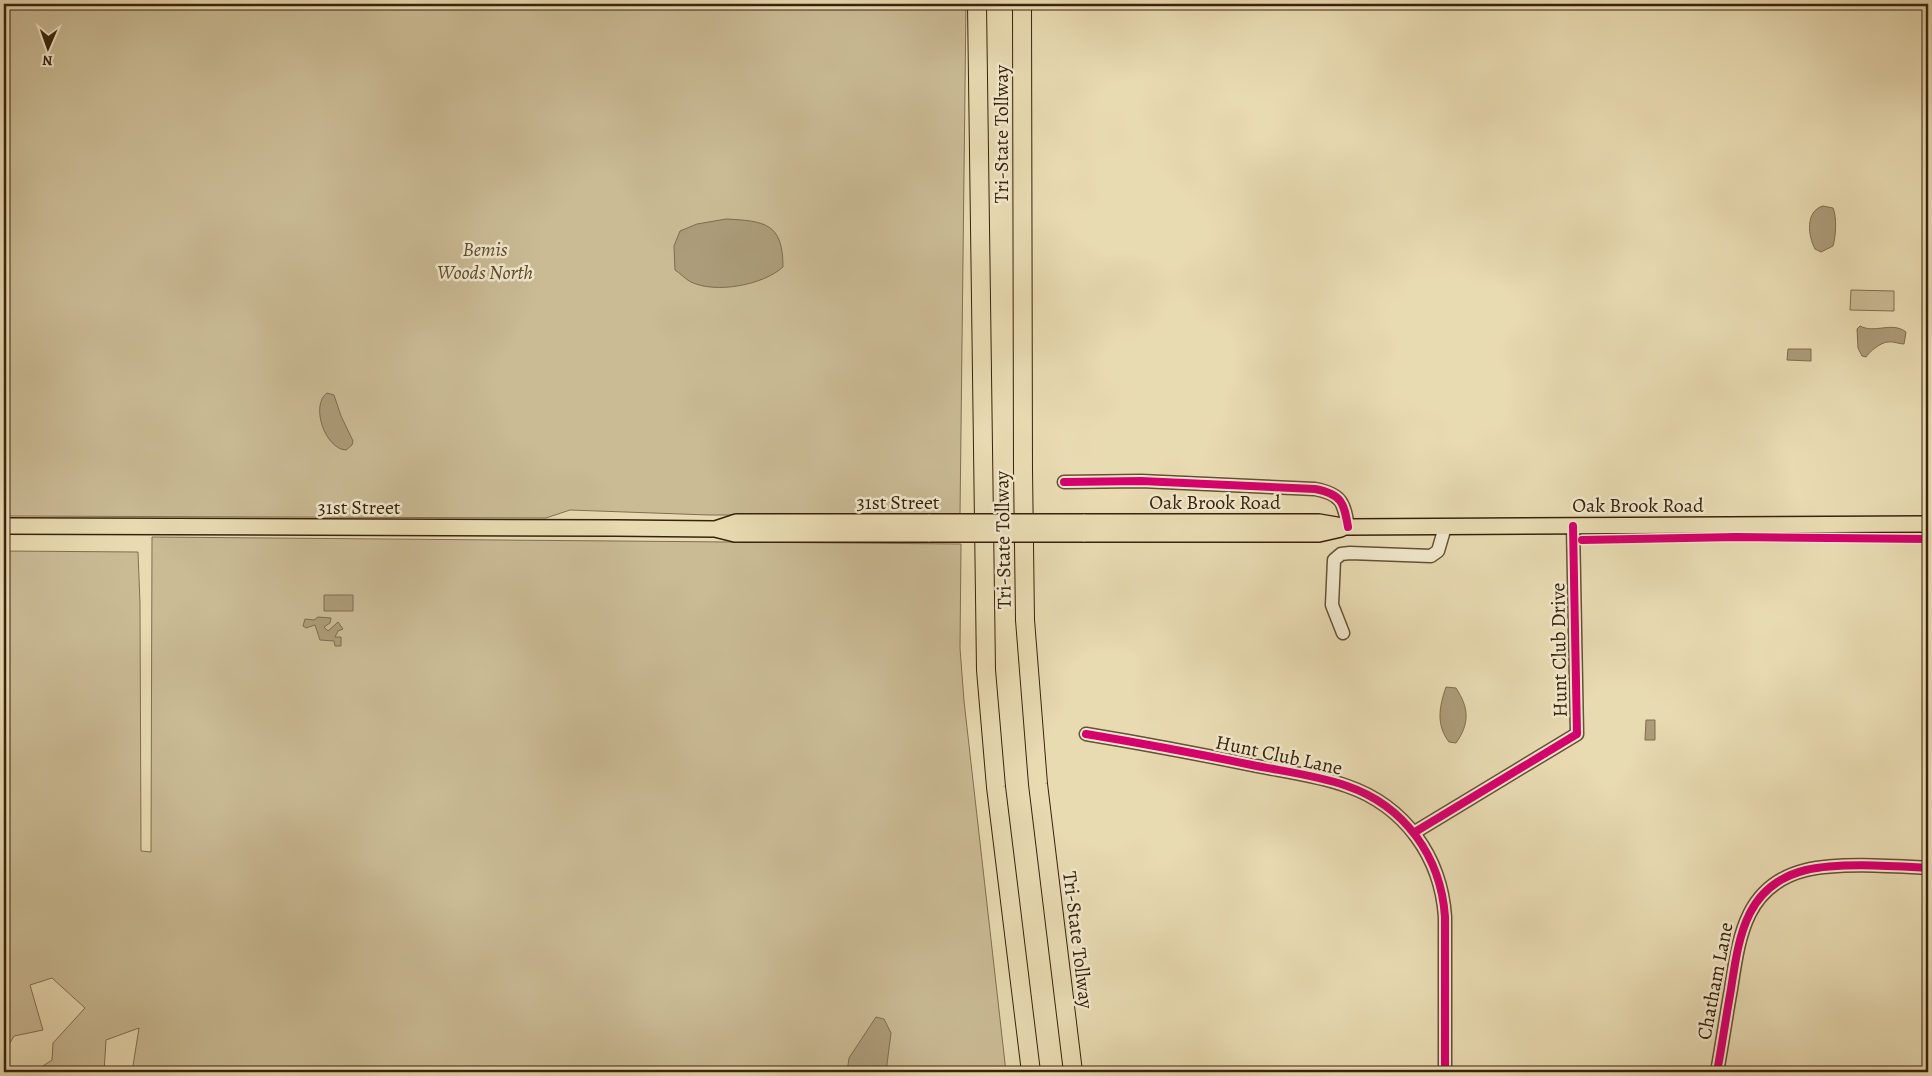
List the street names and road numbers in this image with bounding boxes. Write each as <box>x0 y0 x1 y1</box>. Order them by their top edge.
street label: Tri-State Tollway <box>988 64 1015 203</box>
street label: Tri-State Tollway <box>988 470 1018 609</box>
street label: 31st Street <box>857 489 940 516</box>
street label: Oak Brook Road <box>1149 489 1281 516</box>
street label: Oak Brook Road <box>1572 492 1704 519</box>
street label: 31st Street <box>318 494 401 521</box>
street label: Hunt Club Drive <box>1544 582 1574 718</box>
street label: Hunt Club Lane <box>1213 728 1345 782</box>
street label: Tri-State Tollway <box>1056 870 1100 1011</box>
street label: Chatham Lane <box>1690 920 1740 1042</box>

